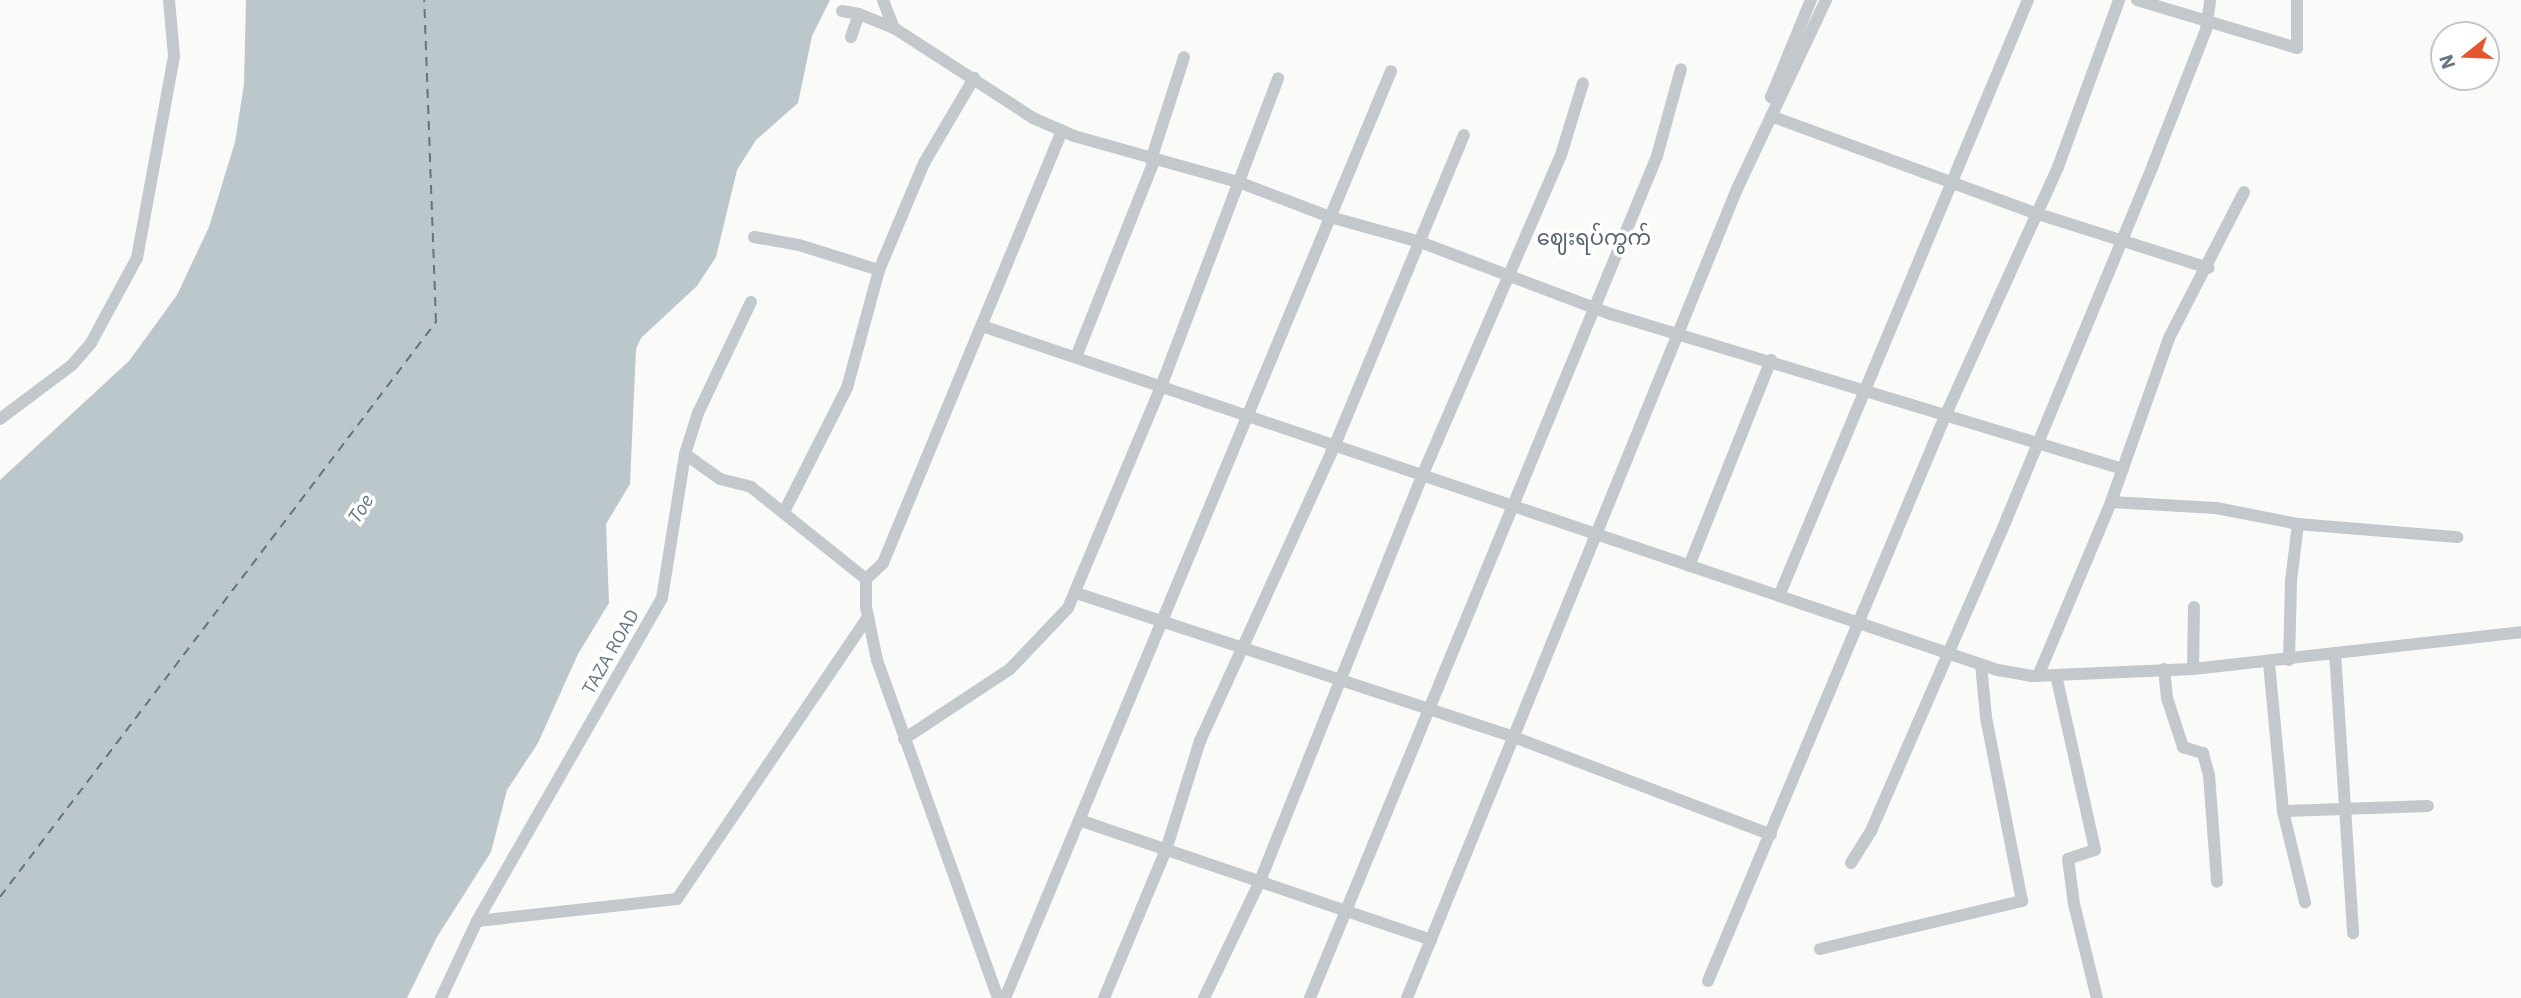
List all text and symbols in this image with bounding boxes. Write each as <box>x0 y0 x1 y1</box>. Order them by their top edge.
north arrow <box>2430 21 2500 91</box>
text: N <box>2433 52 2460 72</box>
district label: ဈေးရပ်ကွက် <box>1537 224 1651 250</box>
water label: Toe <box>343 490 379 528</box>
street label: TAZA ROAD <box>578 606 644 698</box>

